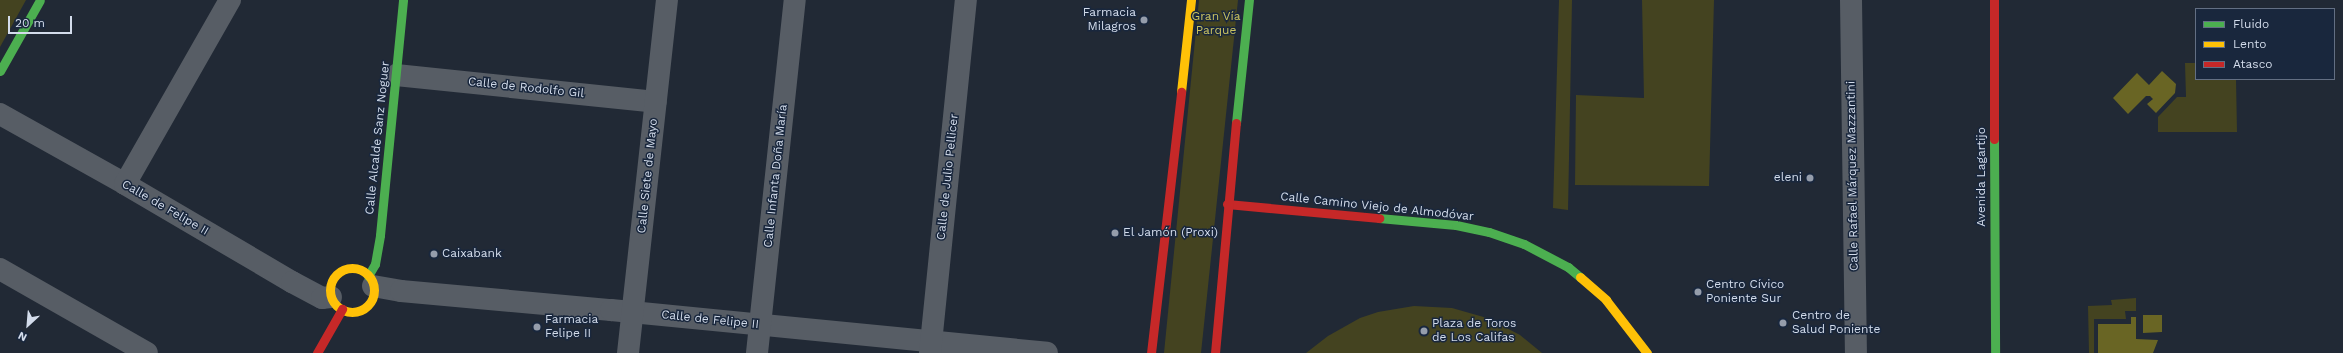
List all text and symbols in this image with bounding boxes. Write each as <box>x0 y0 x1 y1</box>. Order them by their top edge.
place label: Farmacia Milagros <box>1083 6 1136 34</box>
scale bar <box>10 8 74 34</box>
legend <box>2195 8 2335 80</box>
park label: Gran Vía Parque <box>1191 10 1241 38</box>
marker: Farmacia Milagros <box>1139 15 1149 25</box>
text: 20 m <box>15 16 45 30</box>
text: Fluido <box>2233 17 2269 31</box>
text: Lento <box>2233 37 2267 51</box>
text: Atasco <box>2233 57 2273 71</box>
street label: Calle Alcalde Sanz Noguer <box>363 60 393 216</box>
street label: Calle de Rodolfo Gil <box>467 75 585 101</box>
street label: Calle Rafael Márquez Mazzantini <box>1844 81 1862 271</box>
street label: Calle Infanta Doña María <box>761 103 791 249</box>
street label: Calle de Julio Pellicer <box>934 113 962 241</box>
street label: Calle Siete de Mayo <box>635 118 661 234</box>
street label: Avenida Lagartijo <box>1975 127 1989 227</box>
place label: eleni <box>1774 171 1802 185</box>
marker: eleni <box>1805 173 1815 183</box>
street label: Calle de Felipe II <box>119 177 211 239</box>
street label: Calle Camino Viejo de Almodóvar <box>1279 190 1475 224</box>
place label: El Jamón (Proxi) <box>1123 226 1219 240</box>
marker: El Jamón (Proxi) <box>1110 228 1120 238</box>
place label: Caixabank <box>442 247 502 261</box>
marker: Caixabank <box>429 249 439 259</box>
place label: Centro Cívico Poniente Sur <box>1706 278 1784 306</box>
marker: Centro Cívico Poniente Sur <box>1693 287 1703 297</box>
north arrow <box>8 305 48 345</box>
street label: Calle de Felipe II <box>661 308 759 332</box>
place label: Centro de Salud Poniente <box>1792 309 1880 337</box>
place label: Farmacia Felipe II <box>545 313 598 341</box>
place label: Plaza de Toros de Los Califas <box>1432 317 1517 345</box>
marker: Centro de Salud Poniente <box>1777 317 1789 329</box>
marker: Farmacia Felipe II <box>532 322 542 332</box>
marker: Plaza de Toros de Los Califas <box>1419 326 1429 336</box>
text: N <box>16 329 29 344</box>

